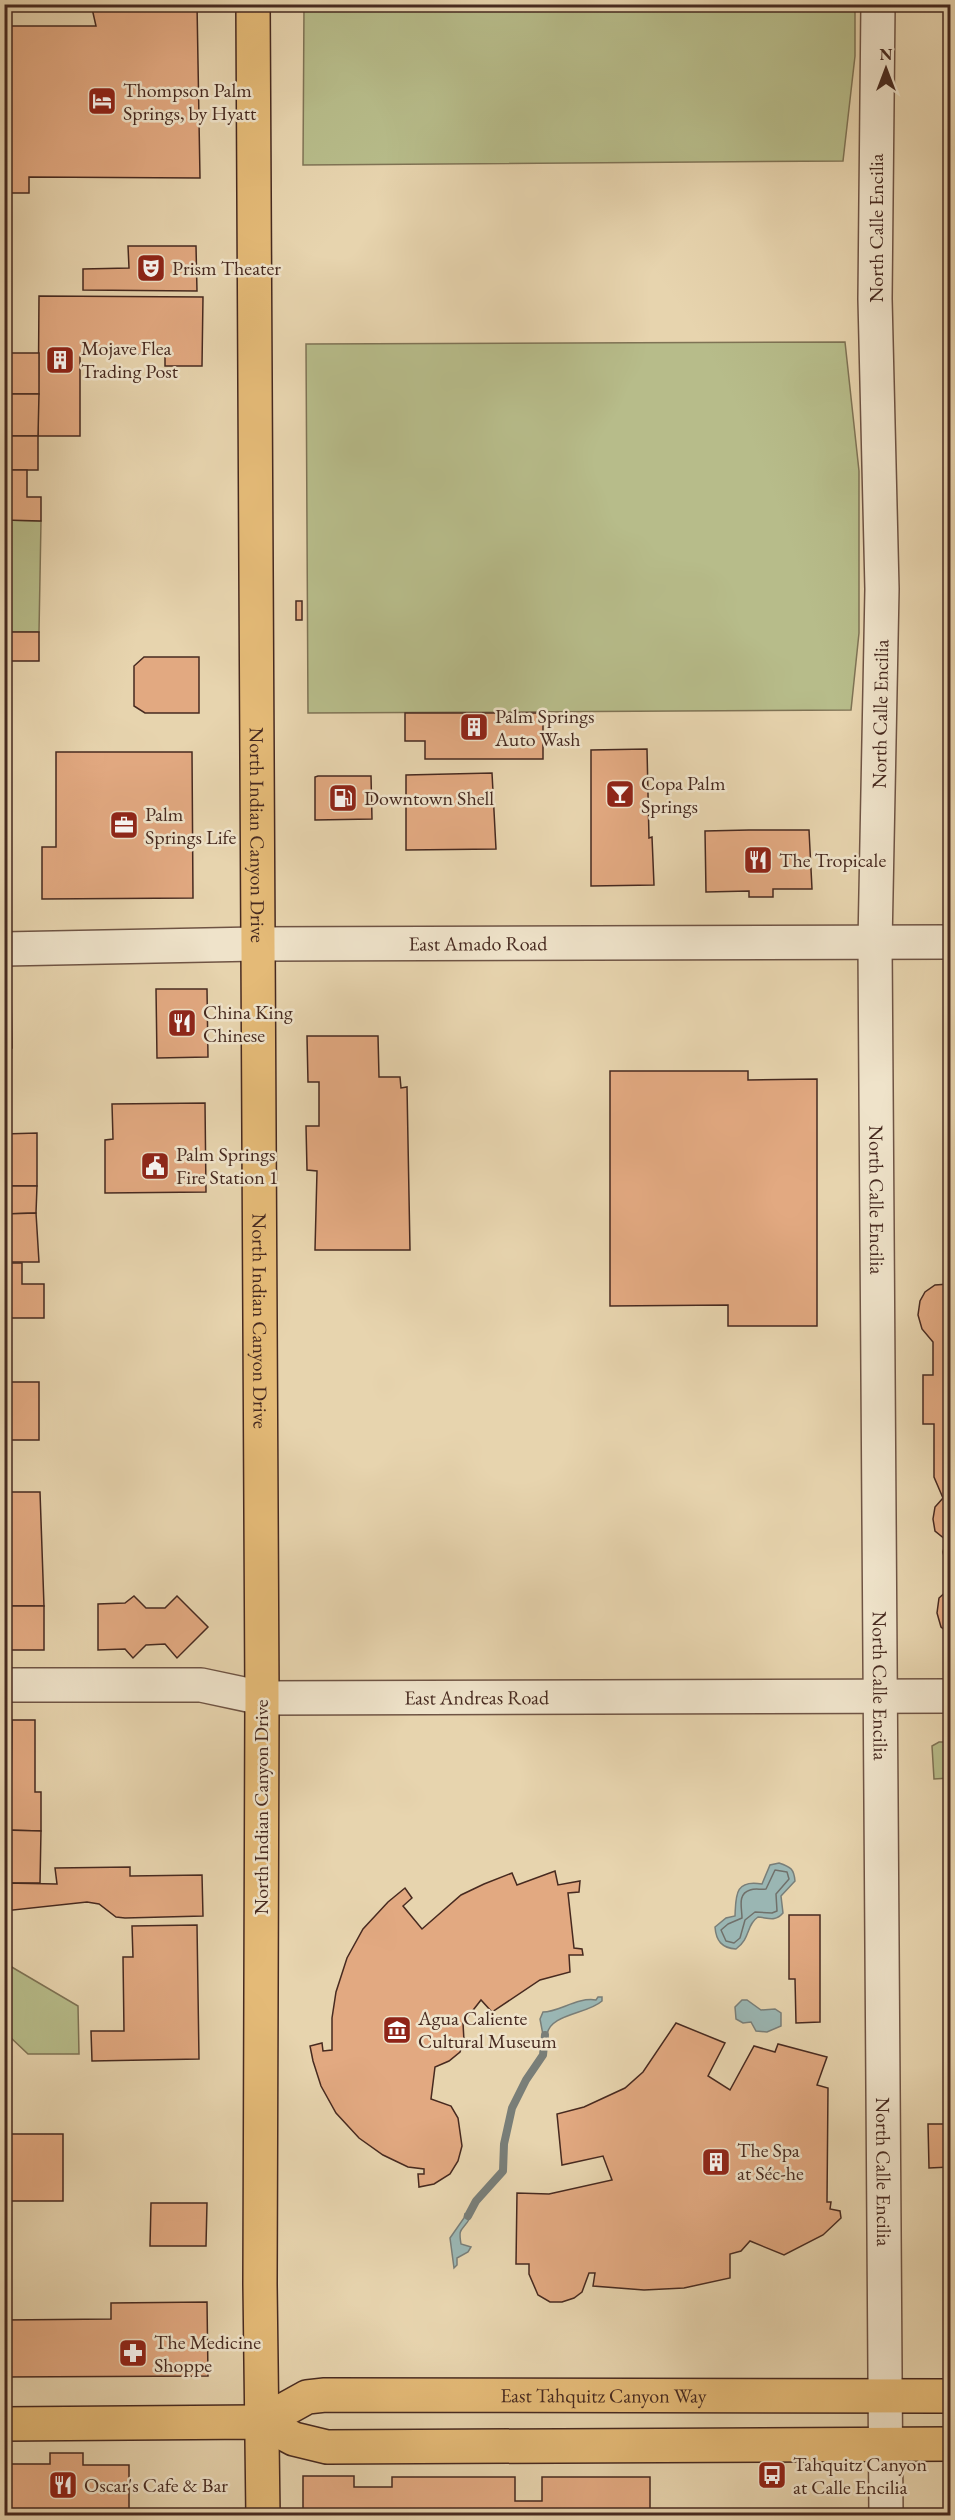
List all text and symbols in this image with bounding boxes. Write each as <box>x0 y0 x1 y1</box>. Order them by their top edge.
north arrow <box>856 39 916 99</box>
text: N <box>880 44 893 65</box>
place label: Thompson Palm Springs, by Hyatt <box>123 77 257 126</box>
hotel icon: Thompson Palm Springs, by Hyatt <box>86 85 118 117</box>
street label: North Calle Encilia <box>863 153 889 303</box>
theatre icon: Prism Theater <box>135 252 167 284</box>
place label: Prism Theater <box>172 255 281 281</box>
place label: Mojave Flea Trading Post <box>81 335 179 384</box>
building icon: Mojave Flea Trading Post <box>44 344 76 376</box>
street label: North Calle Encilia <box>866 639 894 789</box>
place label: Palm Springs Auto Wash <box>494 703 594 752</box>
building icon: Palm Springs Auto Wash <box>458 711 490 743</box>
street label: North Indian Canyon Drive <box>244 727 271 943</box>
place label: Copa Palm Springs <box>641 770 726 819</box>
bar icon: Copa Palm Springs <box>604 778 636 810</box>
fuel station icon: Downtown Shell <box>327 782 359 814</box>
place label: Downtown Shell <box>364 785 494 811</box>
place label: Palm Springs Life <box>145 801 236 850</box>
office icon: Palm Springs Life <box>108 809 140 841</box>
restaurant icon: The Tropicale <box>742 844 774 876</box>
place label: The Tropicale <box>779 847 886 873</box>
street label: East Amado Road <box>409 930 548 957</box>
place label: China King Chinese <box>203 999 293 1048</box>
restaurant icon: China King Chinese <box>166 1007 198 1039</box>
street label: North Calle Encilia <box>863 1125 890 1275</box>
place label: Palm Springs Fire Station 1 <box>176 1141 278 1190</box>
public building icon: Palm Springs Fire Station 1 <box>139 1150 171 1182</box>
street label: North Indian Canyon Drive <box>246 1213 274 1429</box>
street label: North Calle Encilia <box>867 1611 894 1761</box>
street label: East Andreas Road <box>404 1684 550 1711</box>
street label: North Indian Canyon Drive <box>248 1699 274 1915</box>
place label: Agua Caliente Cultural Museum <box>417 2005 557 2054</box>
museum icon: Agua Caliente Cultural Museum <box>381 2014 413 2046</box>
street label: North Calle Encilia <box>870 2097 897 2247</box>
place label: The Spa at Séc-he <box>737 2137 804 2186</box>
building icon: The Spa at Séc-he <box>700 2146 732 2178</box>
place label: The Medicine Shoppe <box>154 2329 261 2378</box>
pharmacy icon: The Medicine Shoppe <box>117 2337 149 2369</box>
street label: East Tahquitz Canyon Way <box>500 2382 707 2409</box>
place label: Tahquitz Canyon at Calle Encilia <box>793 2451 927 2500</box>
bus stop icon: Tahquitz Canyon at Calle Encilia <box>756 2459 788 2491</box>
restaurant icon: Oscar's Cafe & Bar <box>47 2469 79 2501</box>
place label: Oscar's Cafe & Bar <box>84 2472 228 2498</box>

